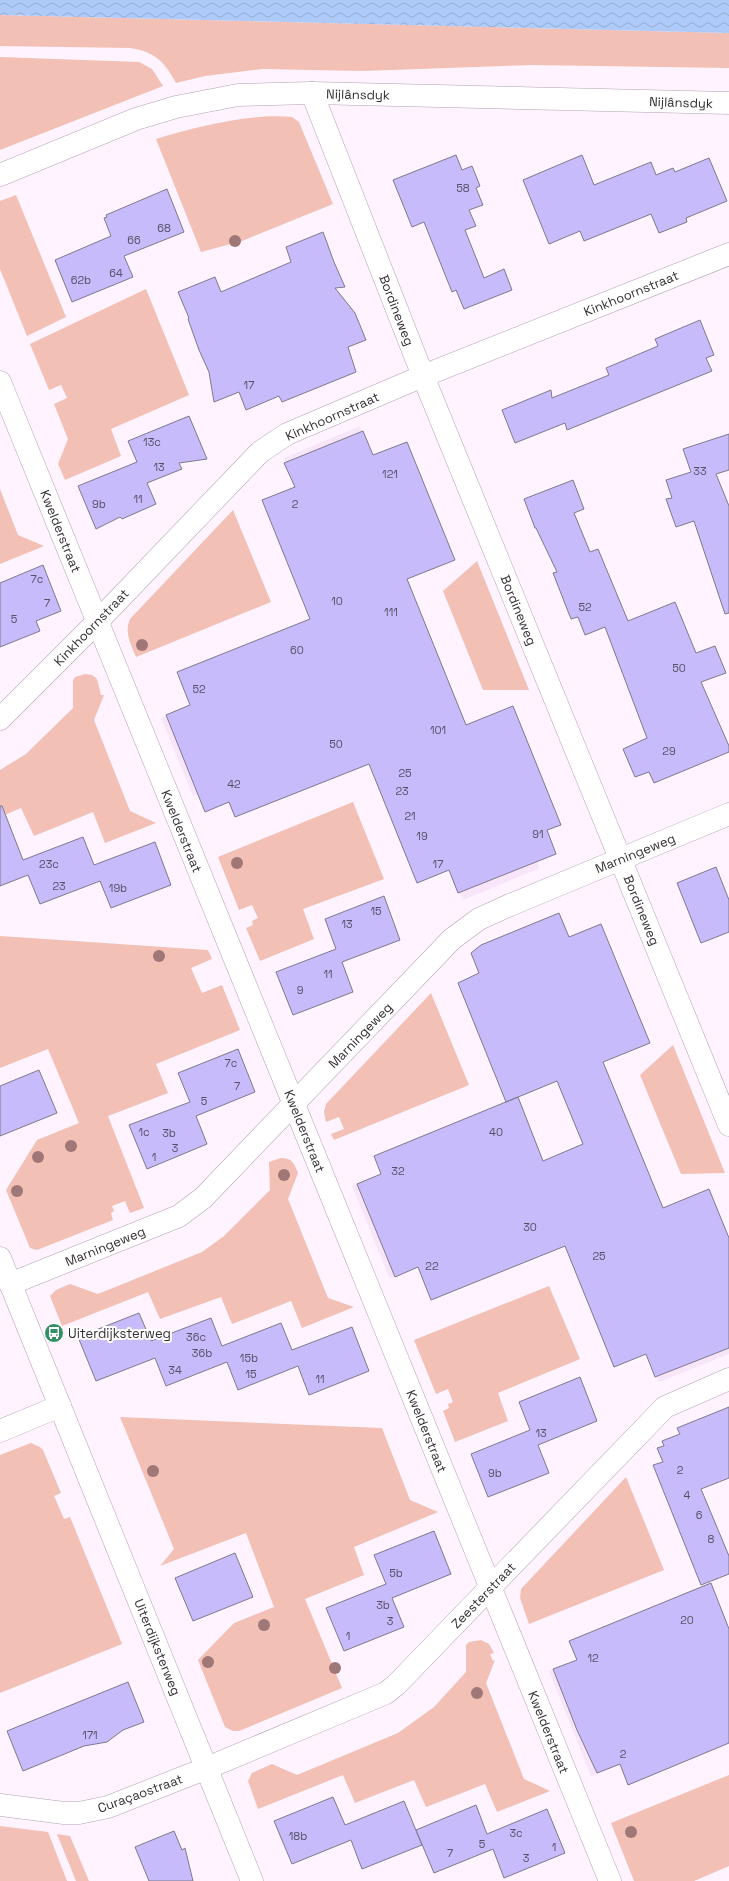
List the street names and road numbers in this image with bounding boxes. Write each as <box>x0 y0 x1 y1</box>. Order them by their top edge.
street label: Nijlânsdyk <box>326 85 390 104</box>
street label: Nijlânsdyk <box>649 93 713 112</box>
street label: Kinkhoornstraat <box>581 267 681 320</box>
street label: Bordineweg <box>375 272 418 348</box>
street label: Kinkhoornstraat <box>283 388 382 445</box>
street label: Kwelderstraat <box>36 487 85 575</box>
street label: Bordineweg <box>497 572 540 648</box>
street label: Kinkhoornstraat <box>50 585 133 670</box>
street label: Kwelderstraat <box>157 787 206 875</box>
street label: Marningeweg <box>593 830 678 877</box>
street label: Bordineweg <box>620 872 663 948</box>
street label: Marningeweg <box>325 999 396 1072</box>
street label: Kwelderstraat <box>280 1087 329 1175</box>
street label: Marningeweg <box>63 1223 148 1270</box>
street label: Kwelderstraat <box>402 1387 451 1475</box>
street label: Zeesterstraat <box>448 1559 519 1632</box>
street label: Uiterdijksterweg <box>130 1596 185 1698</box>
street label: Kwelderstraat <box>524 1688 573 1776</box>
street label: Curaçaostraat <box>95 1770 185 1817</box>

